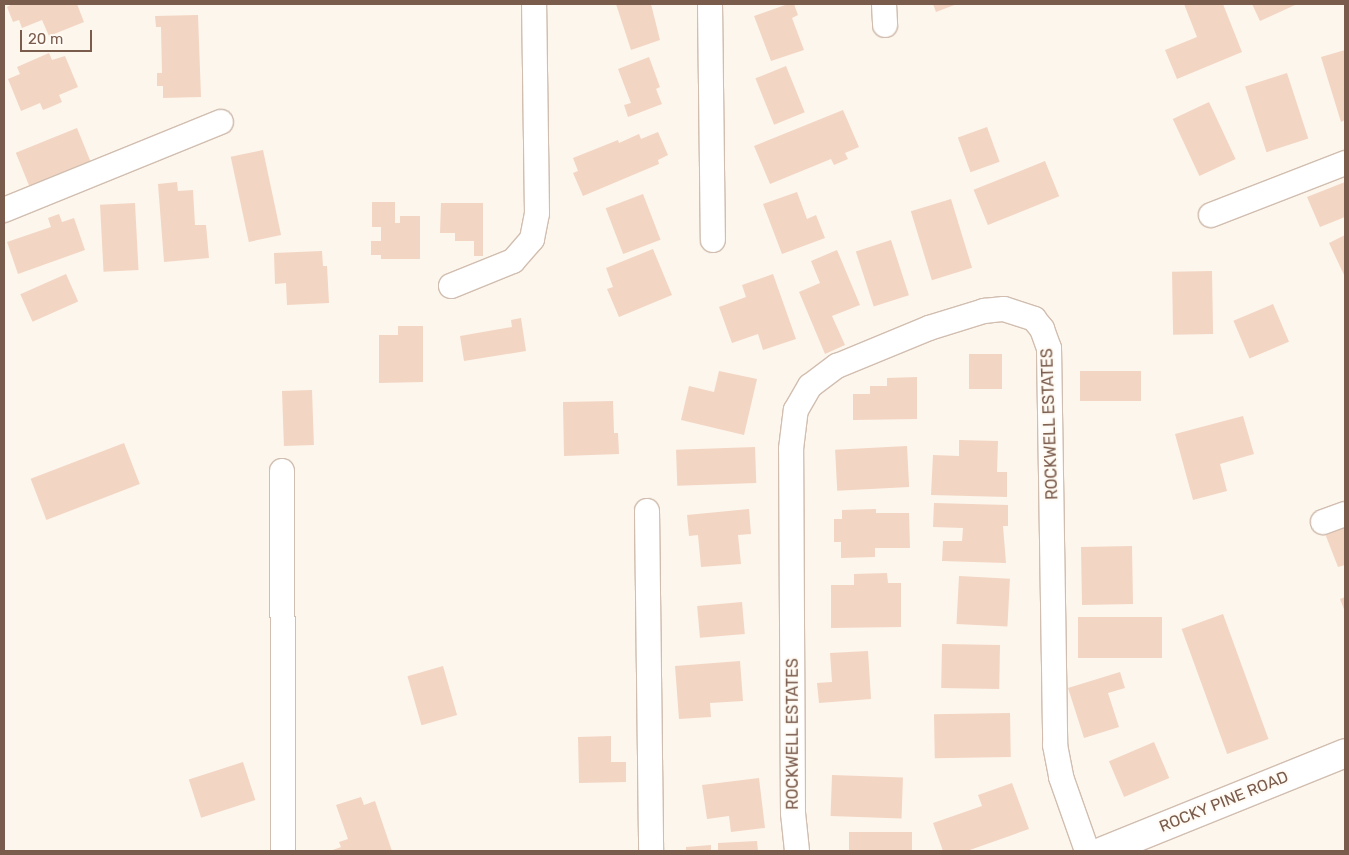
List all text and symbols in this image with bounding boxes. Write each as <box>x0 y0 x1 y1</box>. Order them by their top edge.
scale bar <box>22 20 95 52</box>
text: 20 m <box>28 30 63 48</box>
street label: ROCKWELL ESTATES <box>1038 348 1062 500</box>
street label: ROCKWELL ESTATES <box>783 658 803 810</box>
street label: ROCKY PINE ROAD <box>1156 767 1292 837</box>

